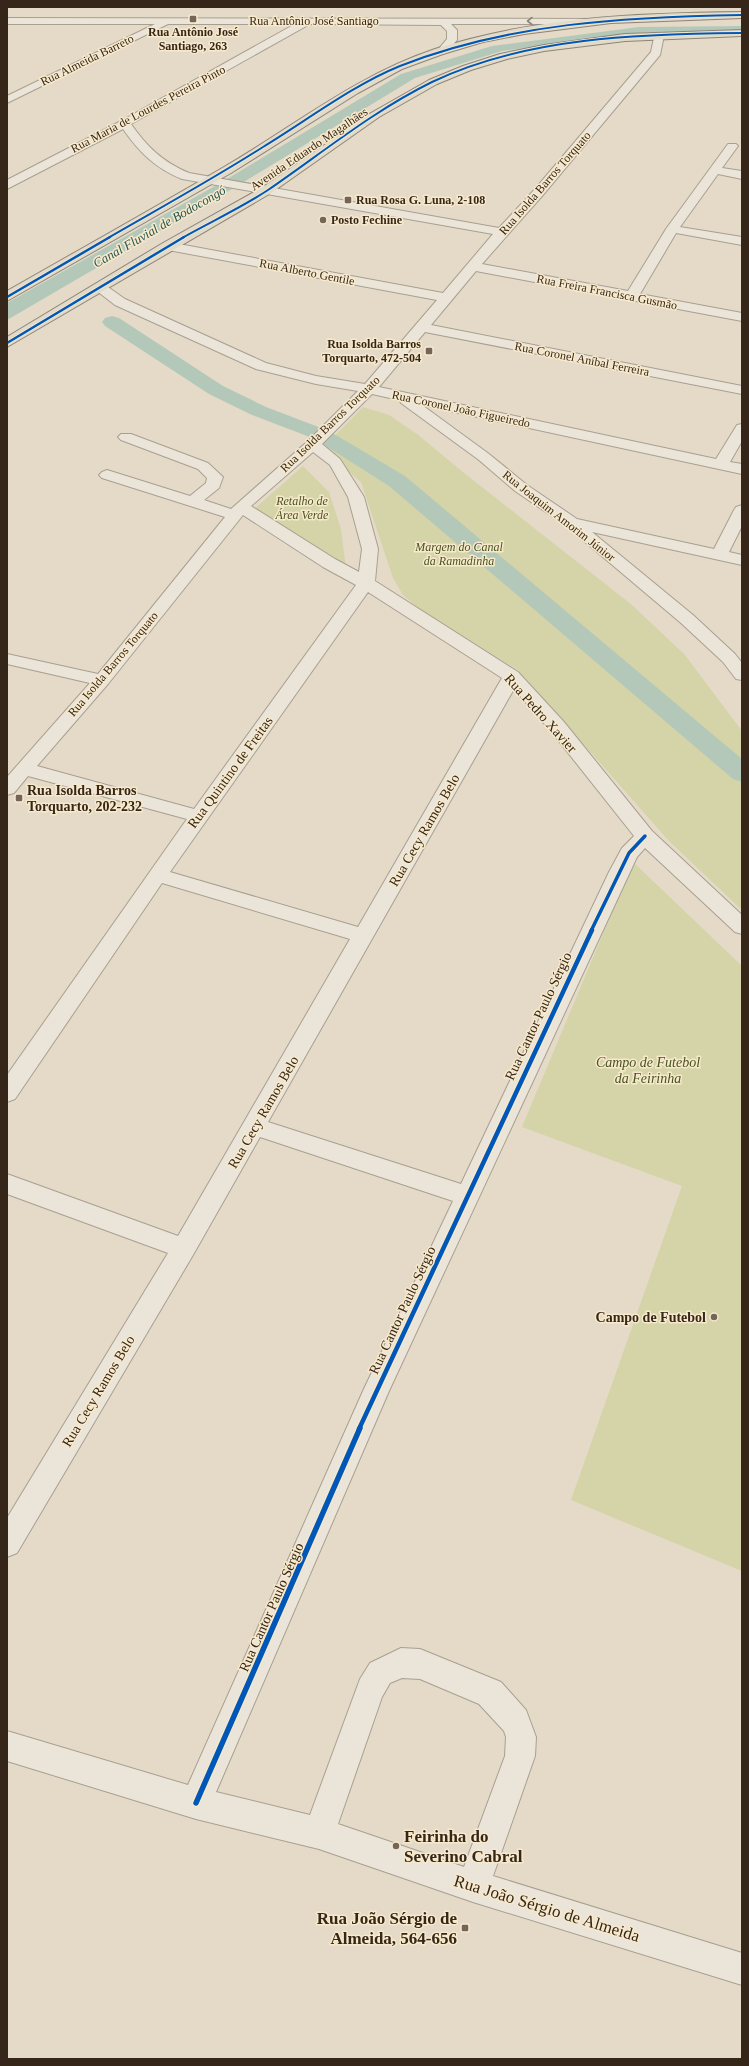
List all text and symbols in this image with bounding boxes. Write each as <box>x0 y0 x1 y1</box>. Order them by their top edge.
marker: Rua Antônio José Santiago, 263 <box>188 14 198 24</box>
street label: Rua Antônio José Santiago <box>249 14 379 28</box>
one-way arrow <box>527 17 533 25</box>
place label: Rua Antônio José Santiago, 263 <box>148 25 239 53</box>
street label: Rua Almeida Barreto <box>38 31 136 89</box>
street label: Rua Maria de Lourdes Pereira Pinto <box>68 62 228 156</box>
street label: Avenida Eduardo Magalhães <box>248 104 371 194</box>
street label: Rua Isolda Barros Torquato <box>496 128 594 238</box>
water label: Canal Fluvial de Bodocongó <box>90 182 229 271</box>
place label: Rua Rosa G. Luna, 2-108 <box>356 193 485 207</box>
marker: Rua Rosa G. Luna, 2-108 <box>343 195 353 205</box>
place label: Posto Fechine <box>331 213 403 227</box>
marker: Posto Fechine <box>318 215 328 225</box>
street label: Rua Alberto Gentile <box>258 256 356 288</box>
street label: Rua Freira Francisca Gusmão <box>535 271 679 313</box>
place label: Rua Isolda Barros Torquarto, 472-504 <box>322 337 421 365</box>
street label: Rua Coronel Aníbal Ferreira <box>513 339 651 379</box>
marker: Rua Isolda Barros Torquarto, 472-504 <box>424 346 434 356</box>
street label: Rua Isolda Barros Torquato <box>277 373 383 475</box>
street label: Rua Coronel João Figueiredo <box>391 387 531 431</box>
street label: Rua Joaquim Amorim Júnior <box>500 468 618 564</box>
park label: Retalho de Área Verde <box>275 494 329 522</box>
park label: Margem do Canal da Ramadinha <box>414 540 503 568</box>
street label: Rua Isolda Barros Torquato <box>65 609 161 719</box>
street label: Rua Pedro Xavier <box>501 671 580 756</box>
street label: Rua Quintino de Freitas <box>185 714 276 831</box>
street label: Rua Cecy Ramos Belo <box>386 771 463 889</box>
place label: Rua Isolda Barros Torquarto, 202-232 <box>27 783 142 814</box>
marker: Rua Isolda Barros Torquarto, 202-232 <box>14 793 24 803</box>
street label: Rua Cantor Paulo Sérgio <box>502 950 575 1083</box>
street label: Rua Cecy Ramos Belo <box>225 1053 302 1171</box>
park label: Campo de Futebol da Feirinha <box>596 1055 700 1086</box>
street label: Rua Cantor Paulo Sérgio <box>366 1244 439 1377</box>
place label: Campo de Futebol <box>596 1310 706 1325</box>
marker: Campo de Futebol <box>709 1312 719 1322</box>
street label: Rua Cecy Ramos Belo <box>59 1333 138 1450</box>
street label: Rua Cantor Paulo Sérgio <box>236 1541 307 1674</box>
place label: Feirinha do Severino Cabral <box>404 1827 523 1866</box>
marker: Feirinha do Severino Cabral <box>391 1841 401 1851</box>
street label: Rua João Sérgio de Almeida <box>452 1871 642 1946</box>
place label: Rua João Sérgio de Almeida, 564-656 <box>317 1909 457 1948</box>
marker: Rua João Sérgio de Almeida, 564-656 <box>460 1923 470 1933</box>

